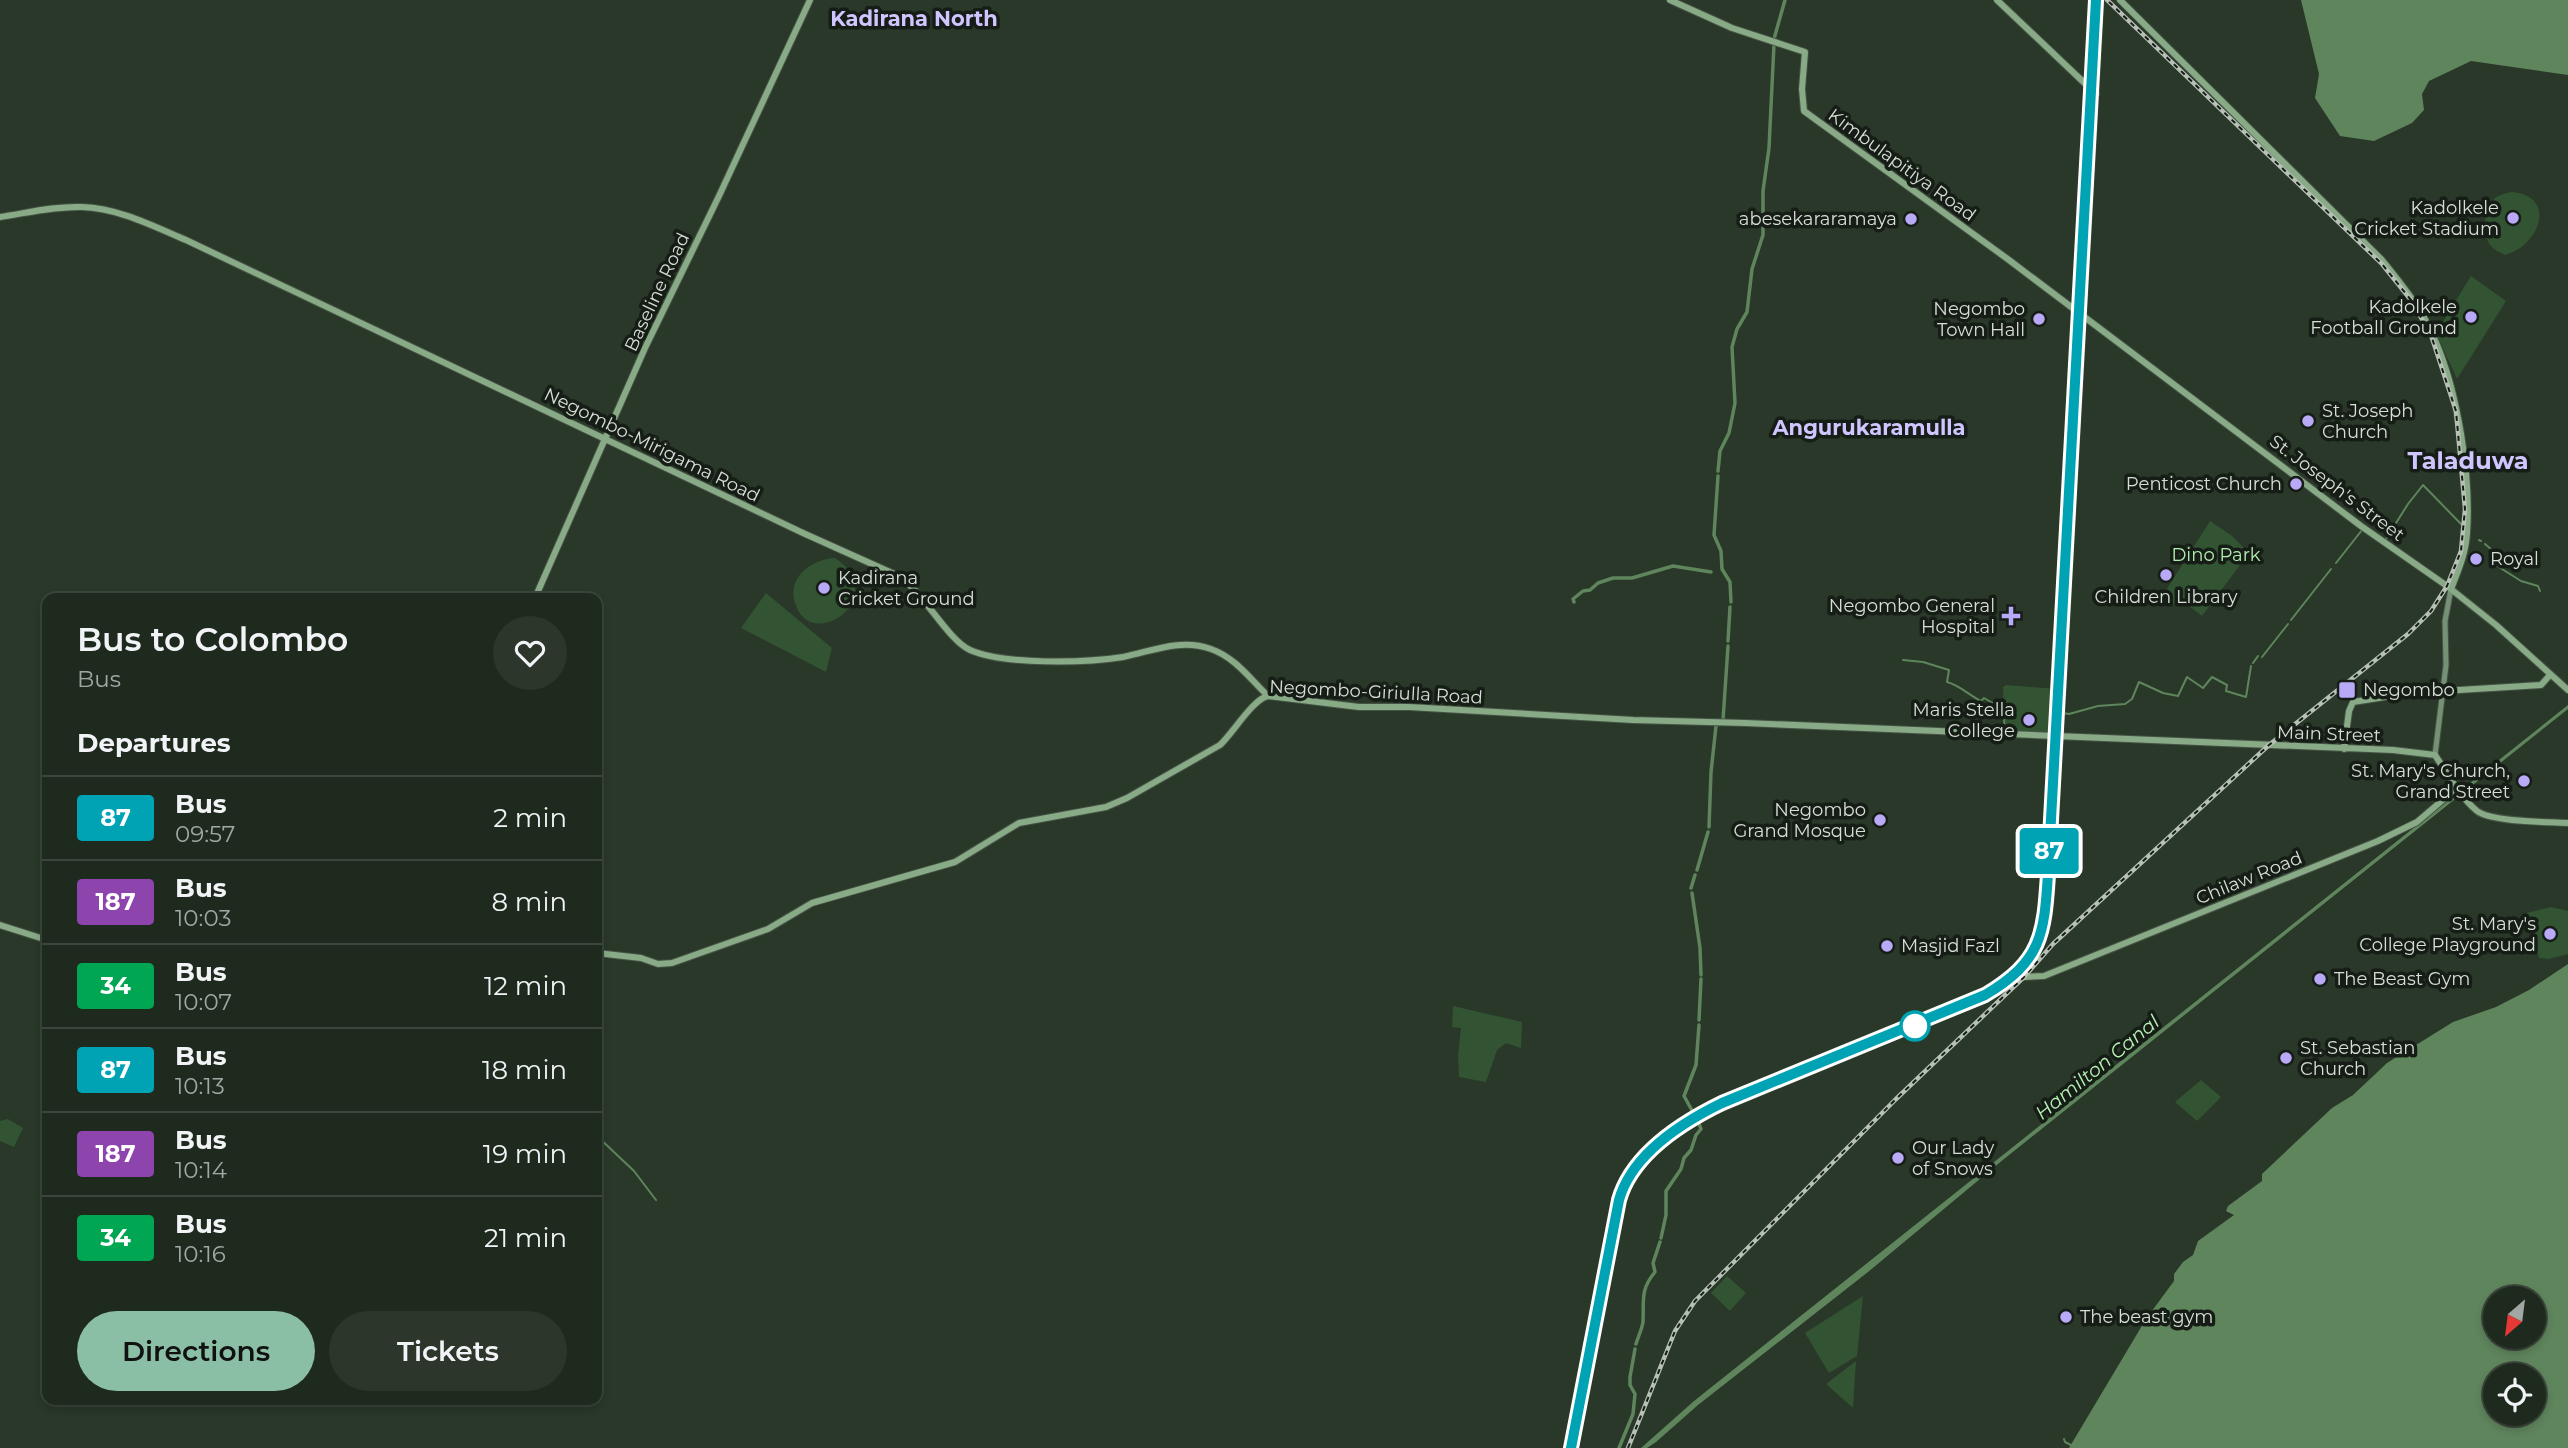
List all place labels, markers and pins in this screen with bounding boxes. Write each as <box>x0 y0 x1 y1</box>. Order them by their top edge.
place label: Kadolkele Cricket Stadium <box>2354 197 2499 240</box>
place label: abesekararamaya <box>1739 208 1897 230</box>
marker: Kadolkele Cricket Stadium <box>2505 210 2521 226</box>
marker: abesekararamaya <box>1903 211 1919 227</box>
place label: Kadolkele Football Ground <box>2310 296 2457 339</box>
place label: Negombo Town Hall <box>1933 298 2025 341</box>
marker: Kadolkele Football Ground <box>2463 309 2479 325</box>
marker: Negombo Town Hall <box>2031 311 2047 327</box>
place label: St. Joseph Church <box>2322 400 2413 443</box>
marker: St. Joseph Church <box>2300 413 2316 429</box>
place label: Penticost Church <box>2126 473 2282 495</box>
marker: Penticost Church <box>2288 476 2304 492</box>
place label: Royal <box>2490 548 2539 570</box>
marker: Royal <box>2468 551 2484 567</box>
place label: Kadirana Cricket Ground <box>838 567 975 610</box>
marker: Children Library <box>2158 567 2174 583</box>
marker: Kadirana Cricket Ground <box>816 580 832 596</box>
place label: Children Library <box>2094 586 2238 608</box>
place label: Negombo General Hospital <box>1829 595 1995 638</box>
marker: Negombo General Hospital <box>2001 606 2021 626</box>
place label: Negombo <box>2363 679 2455 701</box>
marker: Negombo <box>2337 680 2357 700</box>
place label: Maris Stella College <box>1913 699 2015 742</box>
marker: Maris Stella College <box>2021 712 2037 728</box>
place label: St. Mary's Church, Grand Street <box>2351 760 2510 803</box>
marker: St. Mary's Church, Grand Street <box>2516 773 2532 789</box>
place label: Negombo Grand Mosque <box>1733 799 1866 842</box>
marker: Negombo Grand Mosque <box>1872 812 1888 828</box>
place label: St. Mary's College Playground <box>2359 913 2536 956</box>
marker: St. Mary's College Playground <box>2542 926 2558 942</box>
place label: Masjid Fazl <box>1901 935 2000 957</box>
marker: Masjid Fazl <box>1879 938 1895 954</box>
place label: The Beast Gym <box>2334 968 2470 990</box>
marker: The Beast Gym <box>2312 971 2328 987</box>
unlabelled marker <box>1900 1011 1930 1041</box>
place label: St. Sebastian Church <box>2300 1037 2416 1080</box>
marker: St. Sebastian Church <box>2278 1050 2294 1066</box>
place label: Our Lady of Snows <box>1912 1137 1994 1180</box>
marker: Our Lady of Snows <box>1890 1150 1906 1166</box>
place label: The beast gym <box>2080 1306 2213 1328</box>
marker: The beast gym <box>2058 1309 2074 1325</box>

